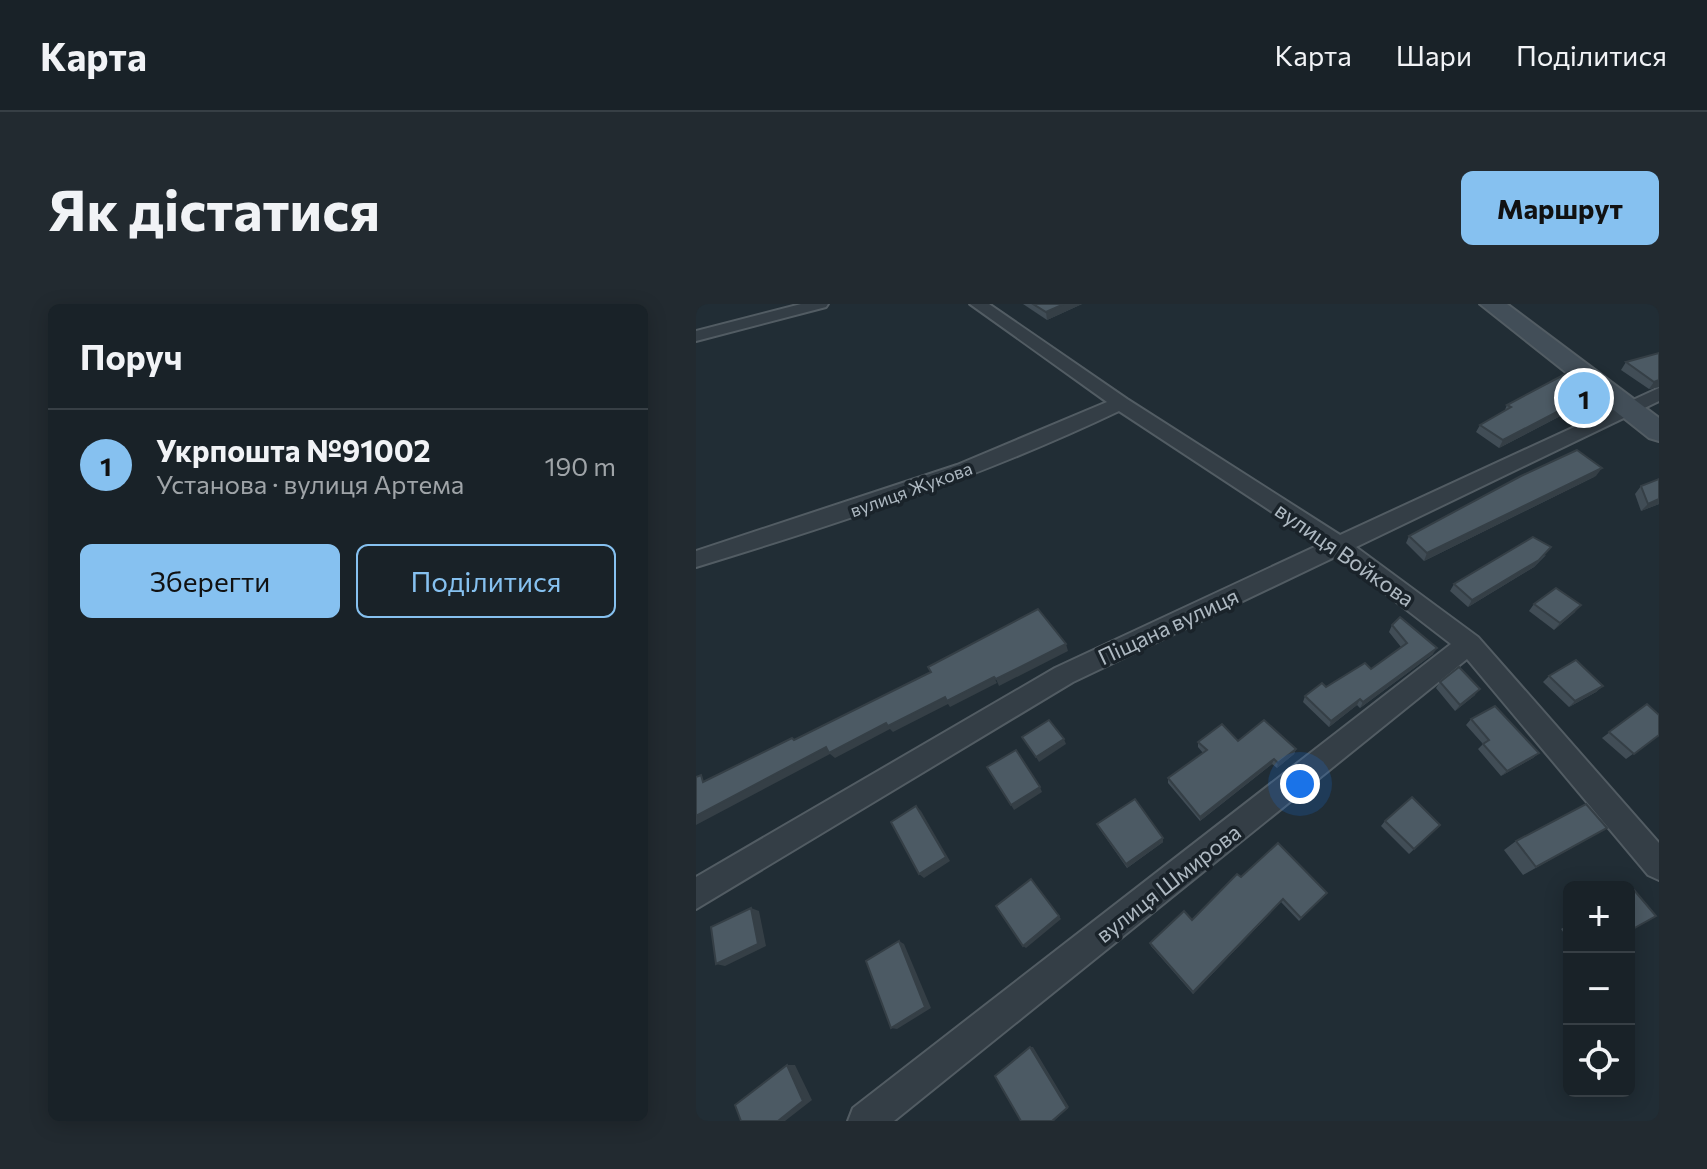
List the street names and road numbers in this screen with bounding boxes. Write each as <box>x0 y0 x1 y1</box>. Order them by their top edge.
street label: вулиця Жукова <box>847 457 975 521</box>
street label: вулиця Войкова <box>1270 496 1420 612</box>
street label: Піщана вулиця <box>1093 582 1243 670</box>
street label: вулиця Шмирова <box>1090 818 1246 948</box>

